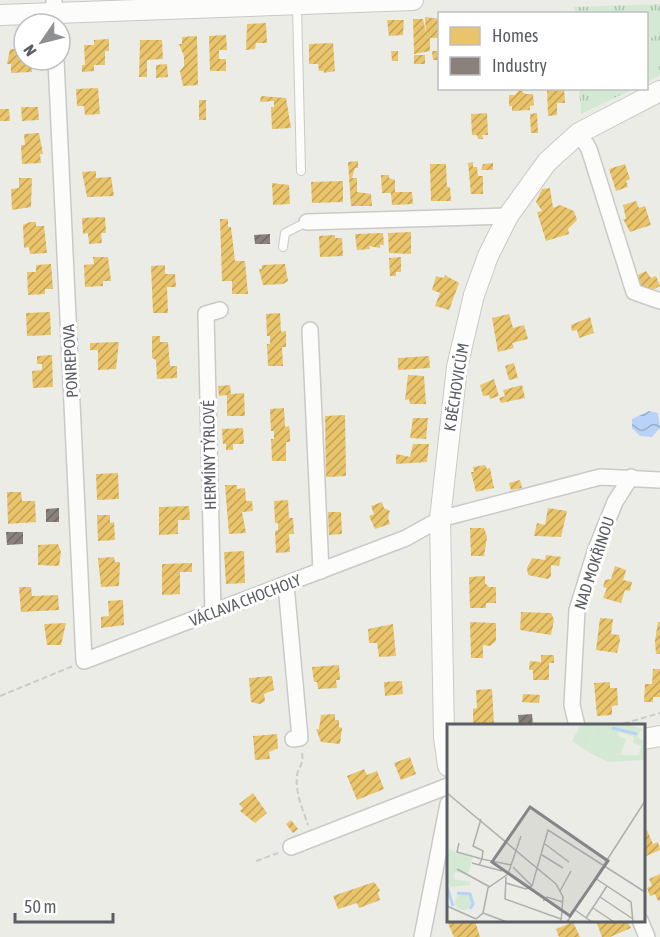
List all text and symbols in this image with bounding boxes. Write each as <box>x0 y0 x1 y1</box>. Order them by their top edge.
north arrow <box>12 12 72 72</box>
legend <box>438 12 648 90</box>
text: Homes <box>492 25 538 46</box>
text: N <box>20 42 40 60</box>
text: Industry <box>492 55 547 76</box>
street label: PONREPOVA <box>59 324 81 398</box>
street label: K BĚCHOVICŮM <box>439 341 472 433</box>
street label: HERMÍNY TÝRLOVÉ <box>199 400 219 510</box>
street label: NAD MOKŘINOU <box>571 514 617 612</box>
street label: VÁCLAVA CHOCHOLY <box>187 570 304 629</box>
inset map <box>447 724 645 922</box>
scale bar <box>15 886 112 924</box>
text: 50 m <box>24 896 56 917</box>

